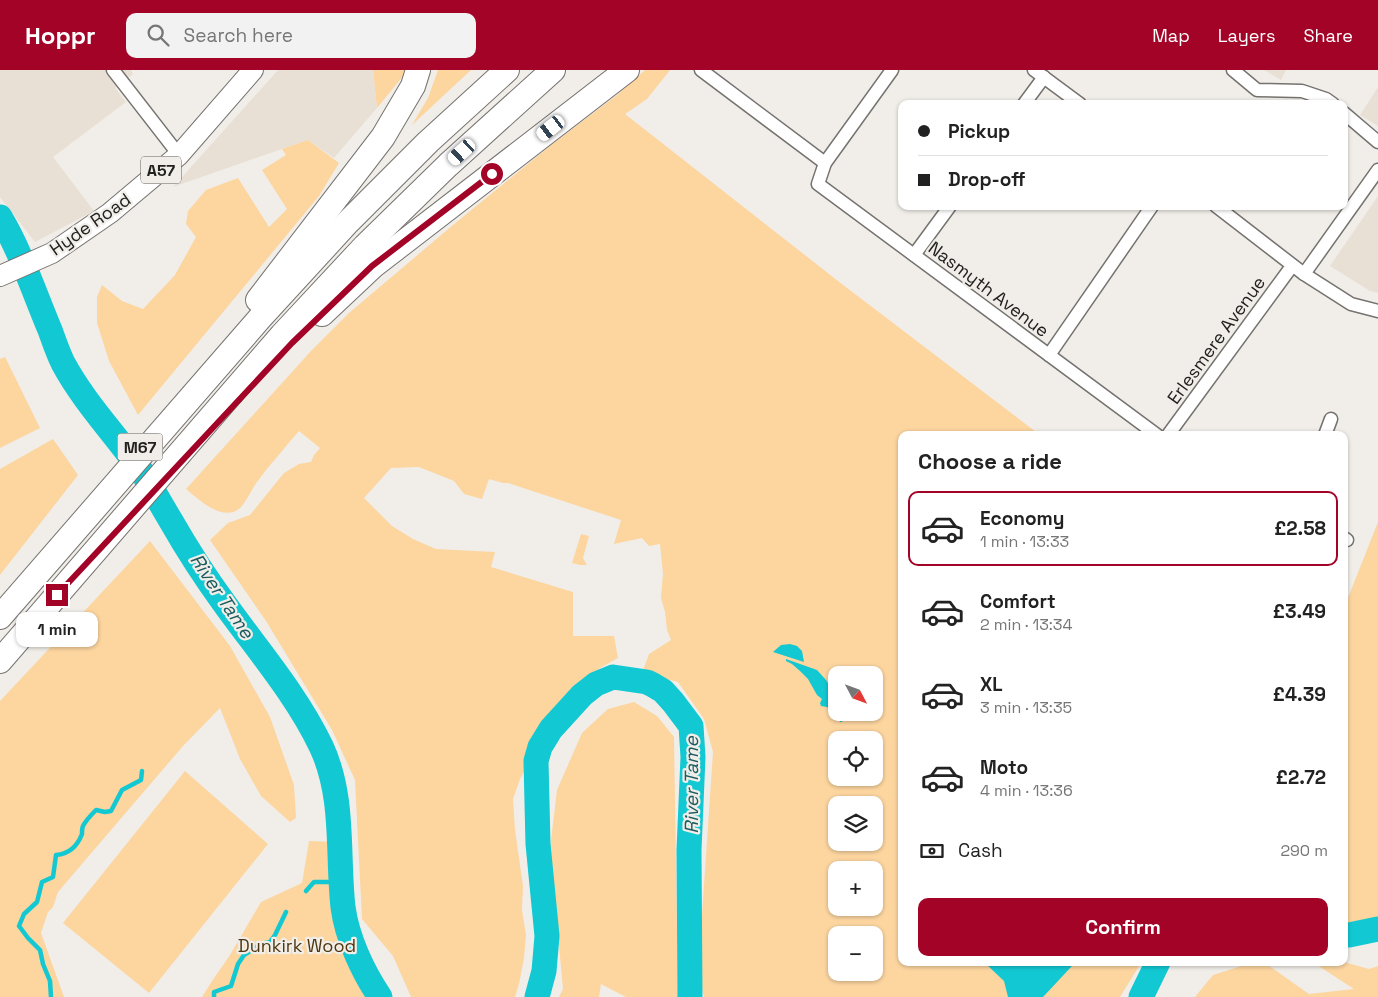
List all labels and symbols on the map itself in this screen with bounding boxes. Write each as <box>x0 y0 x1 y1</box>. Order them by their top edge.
car <box>534 113 567 143</box>
car <box>445 136 478 168</box>
road number: A57 <box>141 156 181 184</box>
route start <box>481 163 503 185</box>
street label: Hyde Road <box>45 188 135 260</box>
street label: Nasmyth Avenue <box>924 236 1054 342</box>
street label: Erlesmere Avenue <box>1162 271 1270 409</box>
road number: M67 <box>118 434 162 461</box>
water label: River Tame <box>184 549 260 644</box>
route end <box>46 584 68 606</box>
callout: 1 min <box>16 612 98 648</box>
north arrow <box>828 666 882 721</box>
water label: River Tame <box>679 736 704 834</box>
park label: Dunkirk Wood <box>238 934 356 957</box>

